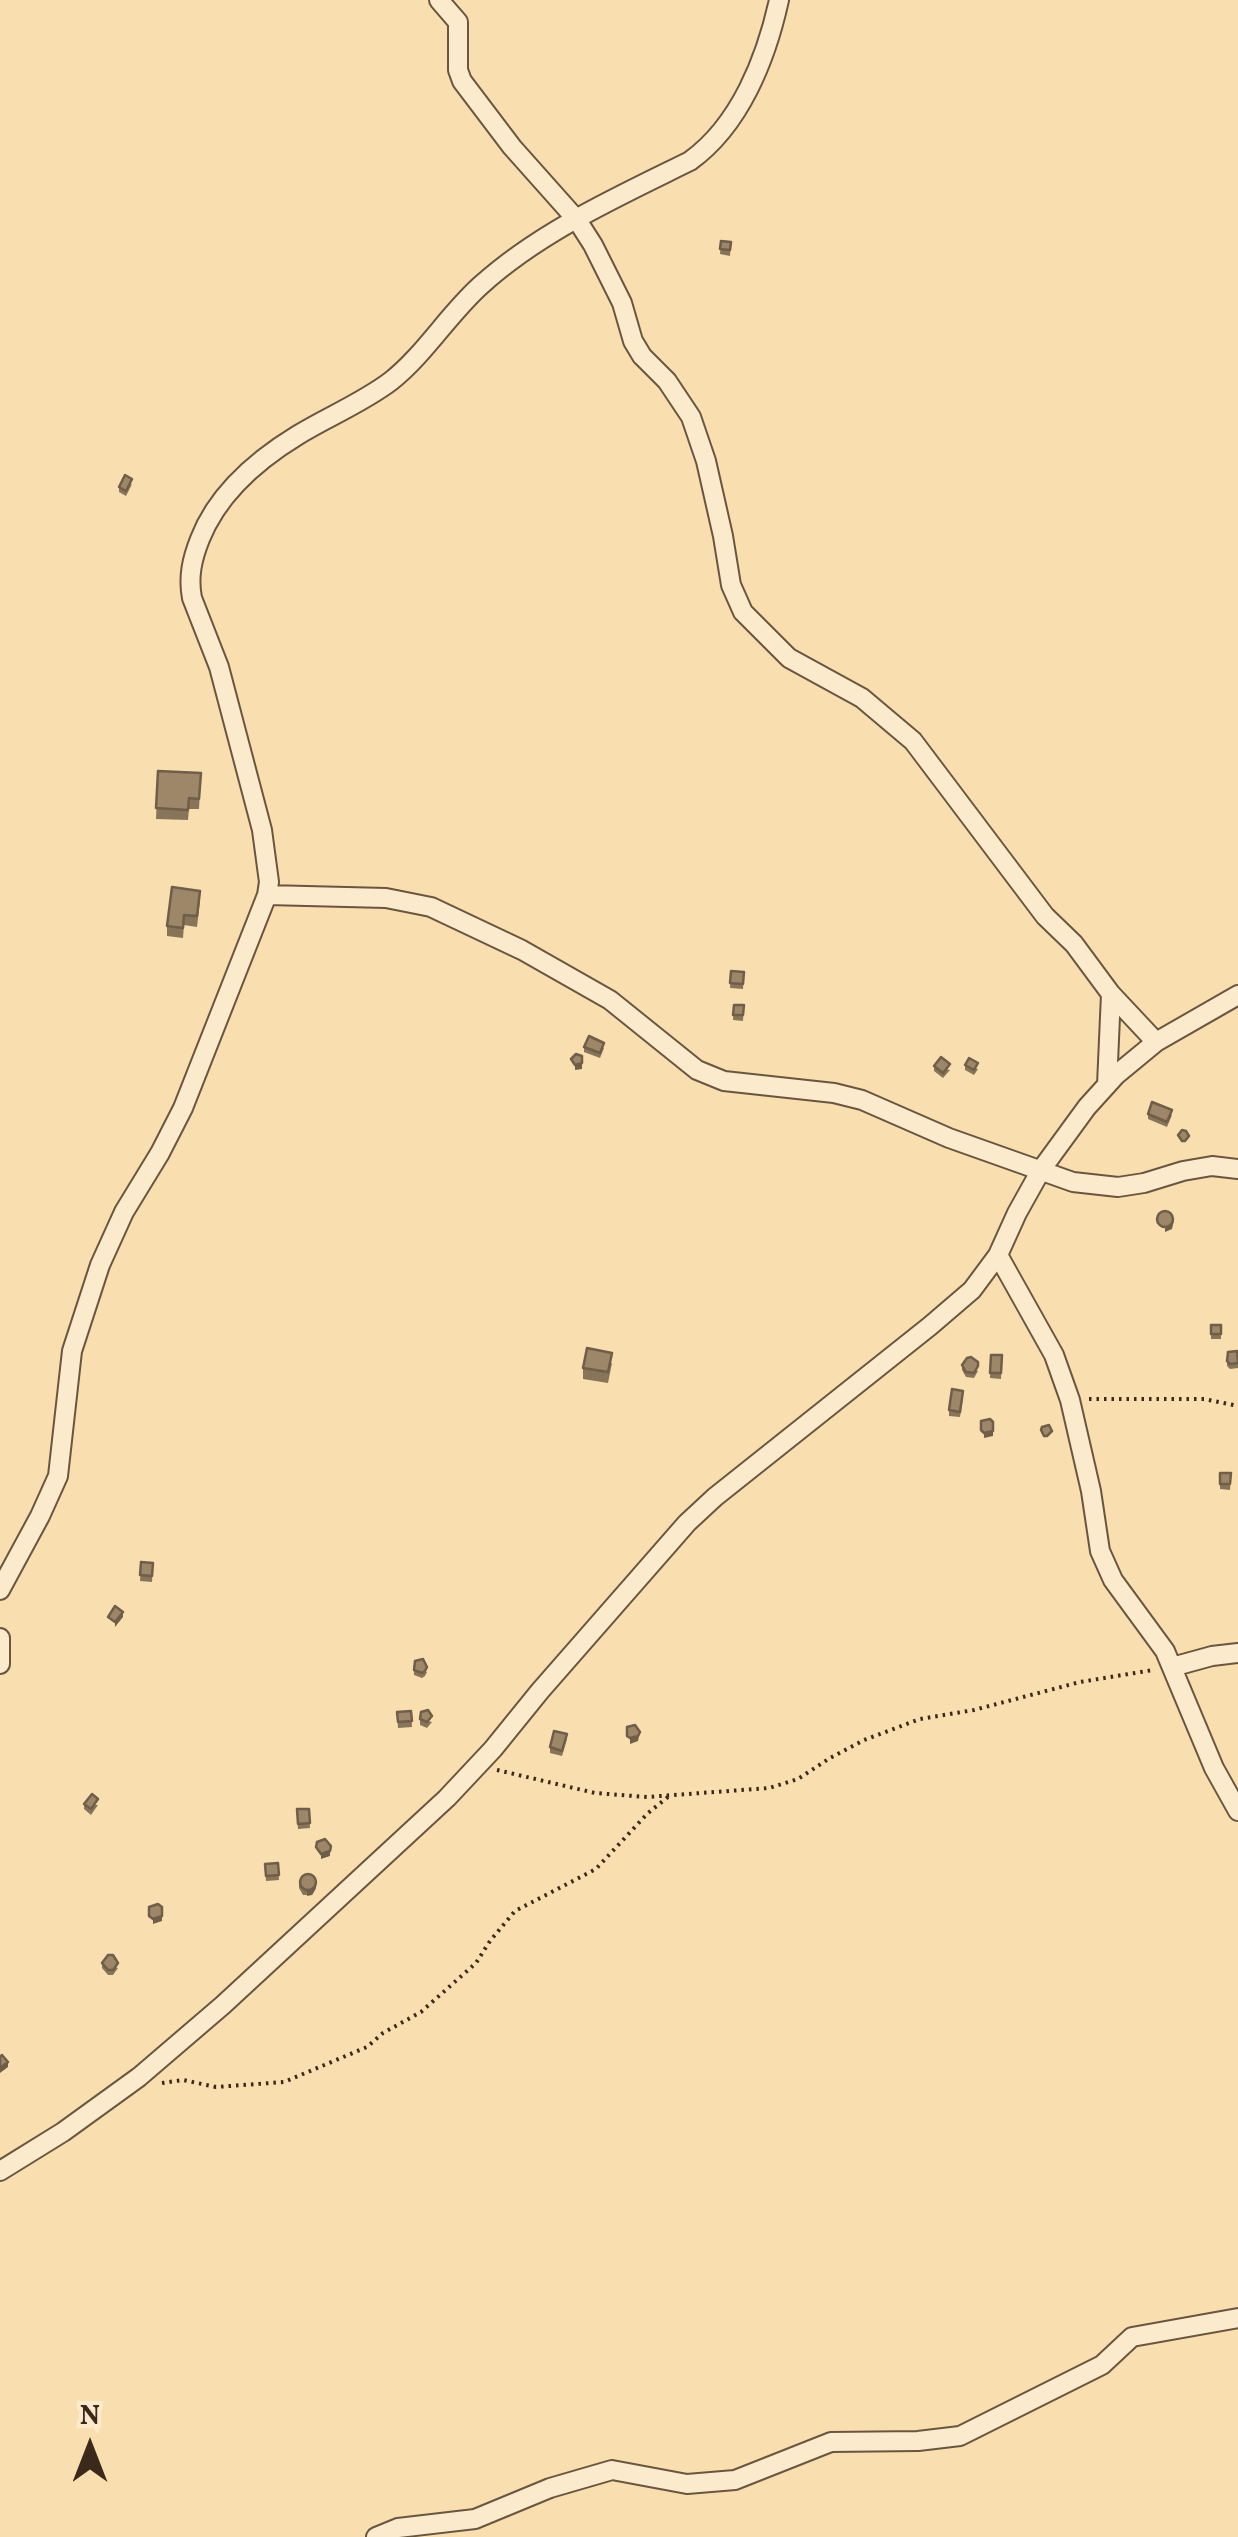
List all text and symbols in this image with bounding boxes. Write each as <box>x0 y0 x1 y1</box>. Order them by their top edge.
north arrow <box>40 2397 140 2497</box>
text: N <box>80 2397 100 2436</box>

